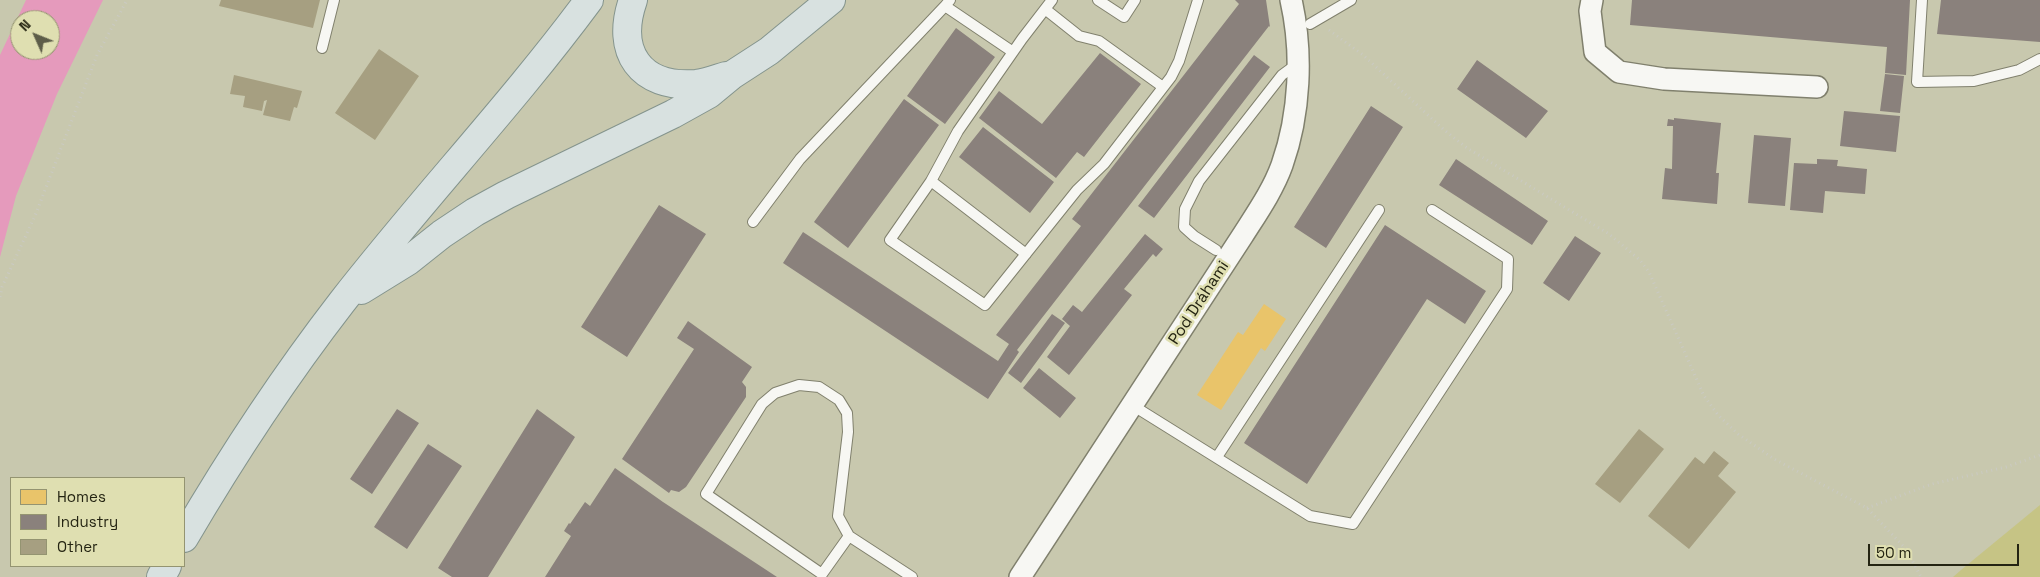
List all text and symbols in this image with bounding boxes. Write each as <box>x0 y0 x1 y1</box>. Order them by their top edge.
north arrow <box>10 10 60 60</box>
text: N <box>15 16 35 35</box>
street label: Pod Dráhami <box>1165 258 1233 348</box>
legend <box>10 477 185 567</box>
text: Homes <box>57 487 106 506</box>
text: Industry <box>57 512 118 531</box>
scale bar <box>1870 534 2021 566</box>
text: Other <box>57 537 98 556</box>
text: 50 m <box>1876 543 1911 562</box>

